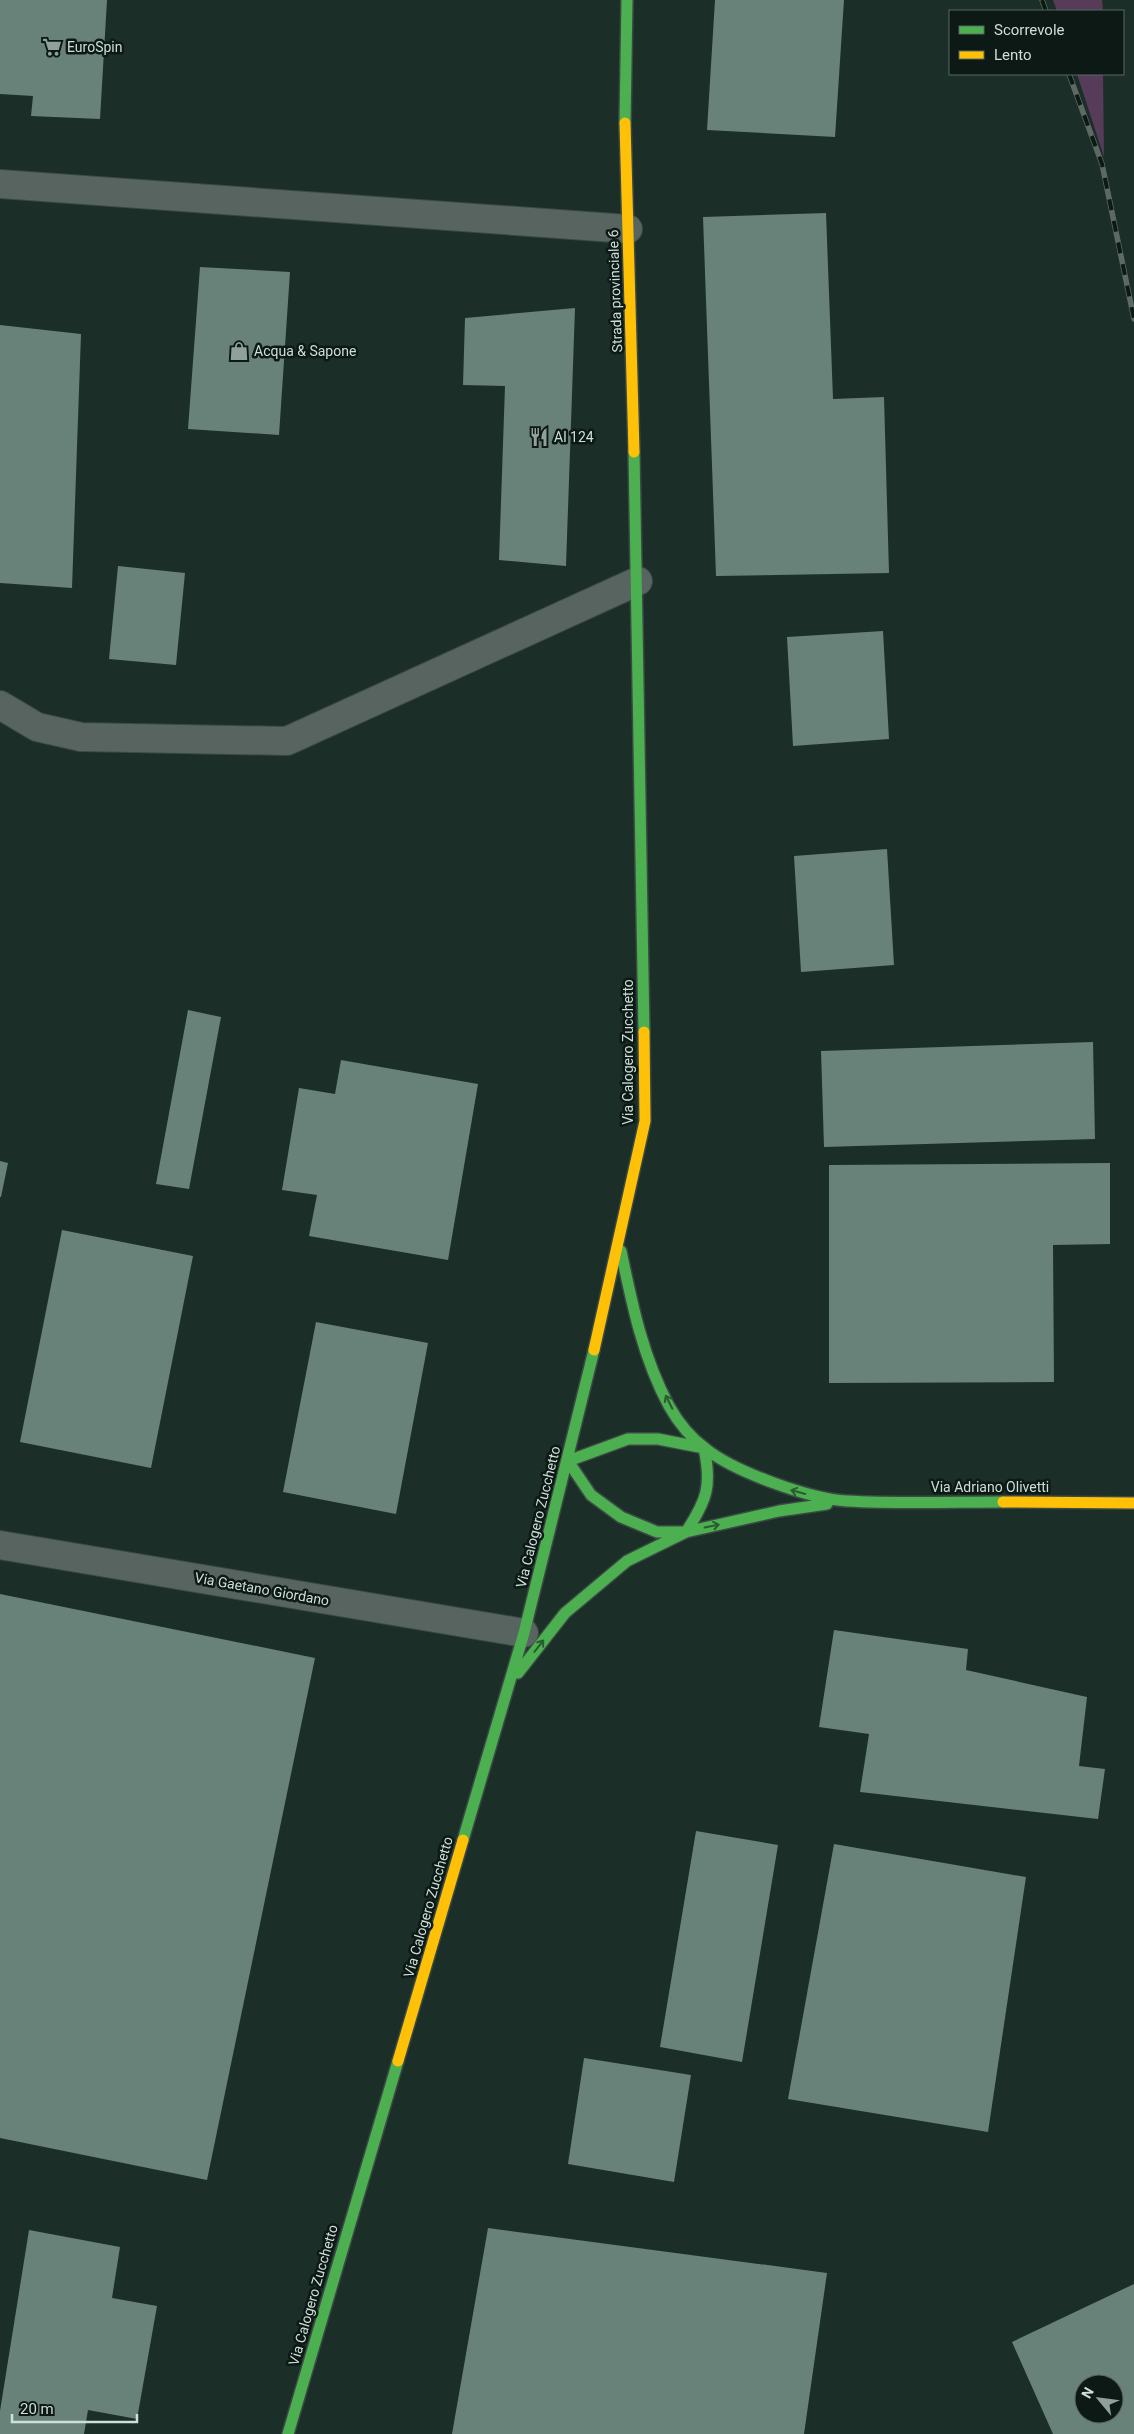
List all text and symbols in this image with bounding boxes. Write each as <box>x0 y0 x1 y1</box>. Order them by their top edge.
legend <box>949 10 1124 75</box>
text: Scorrevole <box>994 21 1065 39</box>
supermarket icon: EuroSpin <box>41 36 63 58</box>
place label: EuroSpin <box>67 39 122 55</box>
text: Lento <box>994 46 1032 64</box>
street label: Strada provinciale 6 <box>605 229 625 353</box>
shop icon: Acqua & Sapone <box>228 340 250 362</box>
place label: Acqua & Sapone <box>254 343 356 359</box>
restaurant icon: Al 124 <box>528 426 550 448</box>
place label: Al 124 <box>554 429 594 445</box>
street label: Via Calogero Zucchetto <box>620 979 636 1125</box>
one-way arrow <box>664 1395 673 1410</box>
street label: Via Calogero Zucchetto <box>513 1444 563 1590</box>
street label: Via Adriano Olivetti <box>931 1479 1049 1495</box>
one-way arrow <box>791 1486 807 1496</box>
one-way arrow <box>704 1521 720 1530</box>
street label: Via Gaetano Giordano <box>194 1569 330 1609</box>
one-way arrow <box>534 1639 545 1652</box>
street label: Via Calogero Zucchetto <box>400 1835 456 1979</box>
street label: Via Calogero Zucchetto <box>285 2223 341 2367</box>
north arrow <box>1074 2374 1124 2424</box>
text: N <box>1078 2384 1097 2401</box>
scale bar <box>12 2392 138 2424</box>
text: 20 m <box>20 2400 54 2418</box>

